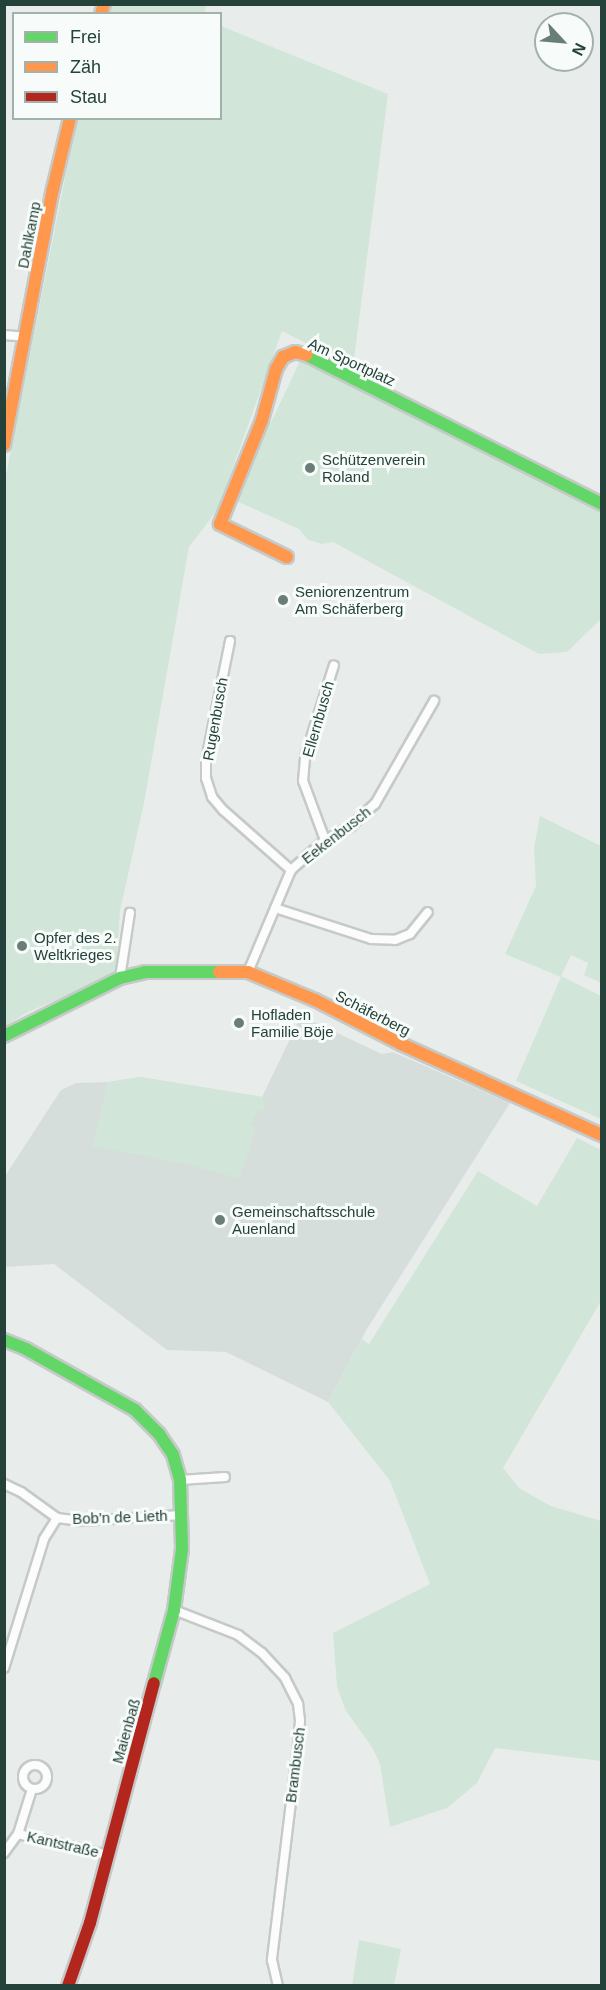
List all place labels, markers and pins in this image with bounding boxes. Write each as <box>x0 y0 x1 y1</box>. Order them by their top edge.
place label: Schützenverein Roland <box>322 450 425 485</box>
marker: Schützenverein Roland <box>303 461 317 475</box>
place label: Seniorenzentrum Am Schäferberg <box>295 582 409 617</box>
marker: Seniorenzentrum Am Schäferberg <box>276 593 290 607</box>
place label: Opfer des 2. Weltkrieges <box>34 928 117 963</box>
marker: Opfer des 2. Weltkrieges <box>15 939 29 953</box>
place label: Hofladen Familie Böje <box>251 1005 334 1040</box>
marker: Hofladen Familie Böje <box>232 1016 246 1030</box>
place label: Gemeinschaftsschule Auenland <box>232 1202 375 1237</box>
marker: Gemeinschaftsschule Auenland <box>213 1213 227 1227</box>

